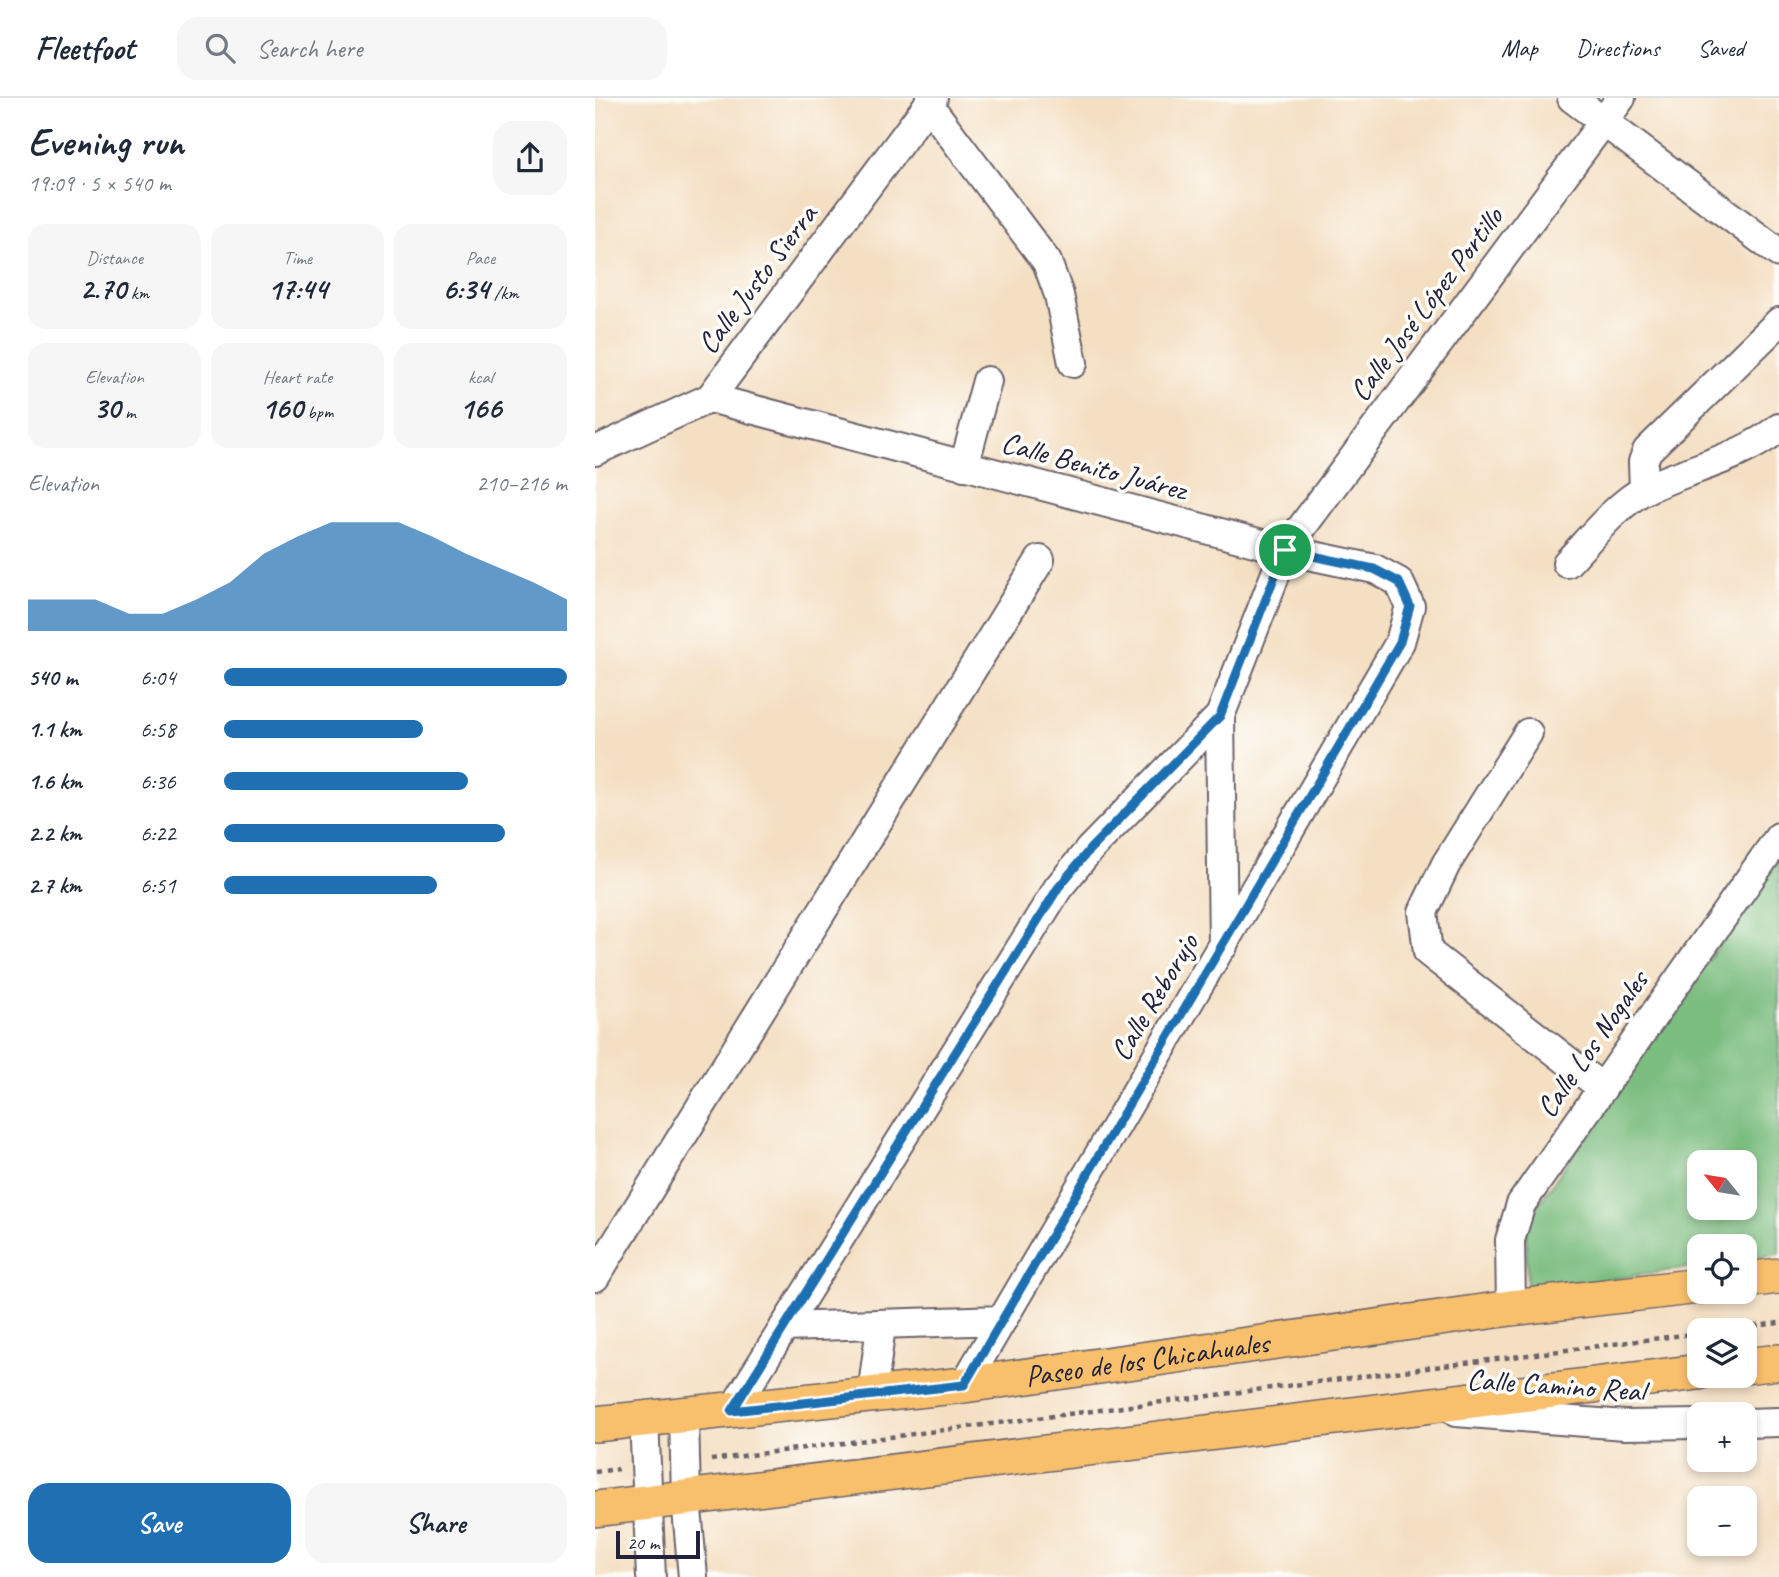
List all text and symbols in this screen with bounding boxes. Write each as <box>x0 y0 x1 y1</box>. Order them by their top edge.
search box <box>177 17 667 80</box>
text: Fleetfoot <box>35 27 135 69</box>
icon: search <box>201 29 239 67</box>
text: Search here <box>257 32 363 65</box>
text: Map <box>1501 33 1538 63</box>
text: Directions <box>1576 33 1659 63</box>
text: Saved <box>1697 33 1744 63</box>
text: Evening run <box>28 119 184 166</box>
button: share <box>493 121 567 195</box>
text: 19:09 · 5 × 540 m <box>28 169 171 198</box>
street label: Calle Justo Sierra <box>689 195 827 361</box>
street label: Calle José López Portillo <box>1341 198 1512 409</box>
text: Distance <box>86 246 143 270</box>
text: Time <box>283 246 312 270</box>
text: Pace <box>466 246 495 270</box>
text: 2.70 <box>80 270 126 308</box>
text: 17:44 <box>268 270 327 308</box>
text: 6:34 <box>442 270 489 308</box>
text: km <box>126 281 149 305</box>
text: /km <box>489 281 519 305</box>
text: Elevation <box>85 365 144 389</box>
text: Heart rate <box>263 365 332 389</box>
text: kcal <box>468 365 493 389</box>
text: 30 <box>93 389 120 427</box>
text: 160 <box>262 389 303 427</box>
text: 166 <box>460 389 501 427</box>
text: m <box>120 400 136 424</box>
text: bpm <box>303 400 333 424</box>
street label: Calle Benito Juárez <box>997 423 1193 510</box>
text: Elevation <box>28 469 99 498</box>
text: 210–216 m <box>476 469 567 498</box>
pin <box>1255 520 1315 580</box>
icon: arrive <box>1266 531 1304 569</box>
text: 540 m <box>28 663 77 692</box>
text: 6:04 <box>140 663 176 692</box>
text: 1.1 km <box>28 715 82 744</box>
text: 6:58 <box>140 715 176 744</box>
text: 1.6 km <box>28 767 82 796</box>
text: 6:36 <box>140 767 176 796</box>
text: 2.2 km <box>28 819 82 848</box>
text: 6:22 <box>140 819 176 848</box>
text: 2.7 km <box>28 871 81 900</box>
text: 6:51 <box>140 871 176 900</box>
street label: Calle Reborujo <box>1101 925 1207 1067</box>
street label: Calle Los Nogales <box>1528 961 1658 1125</box>
north arrow <box>1687 1150 1757 1220</box>
map controls <box>1687 1150 1757 1556</box>
button: locate <box>1687 1234 1757 1304</box>
button: layers <box>1687 1318 1757 1388</box>
street label: Paseo de los Chicahuales <box>1023 1323 1274 1395</box>
street label: Calle Camino Real <box>1466 1360 1651 1411</box>
button: + <box>1687 1402 1757 1472</box>
button: Save <box>28 1483 291 1563</box>
button: Share <box>305 1483 567 1563</box>
button: − <box>1687 1486 1757 1556</box>
scale bar <box>616 1528 700 1560</box>
text: 20 m <box>627 1531 659 1555</box>

